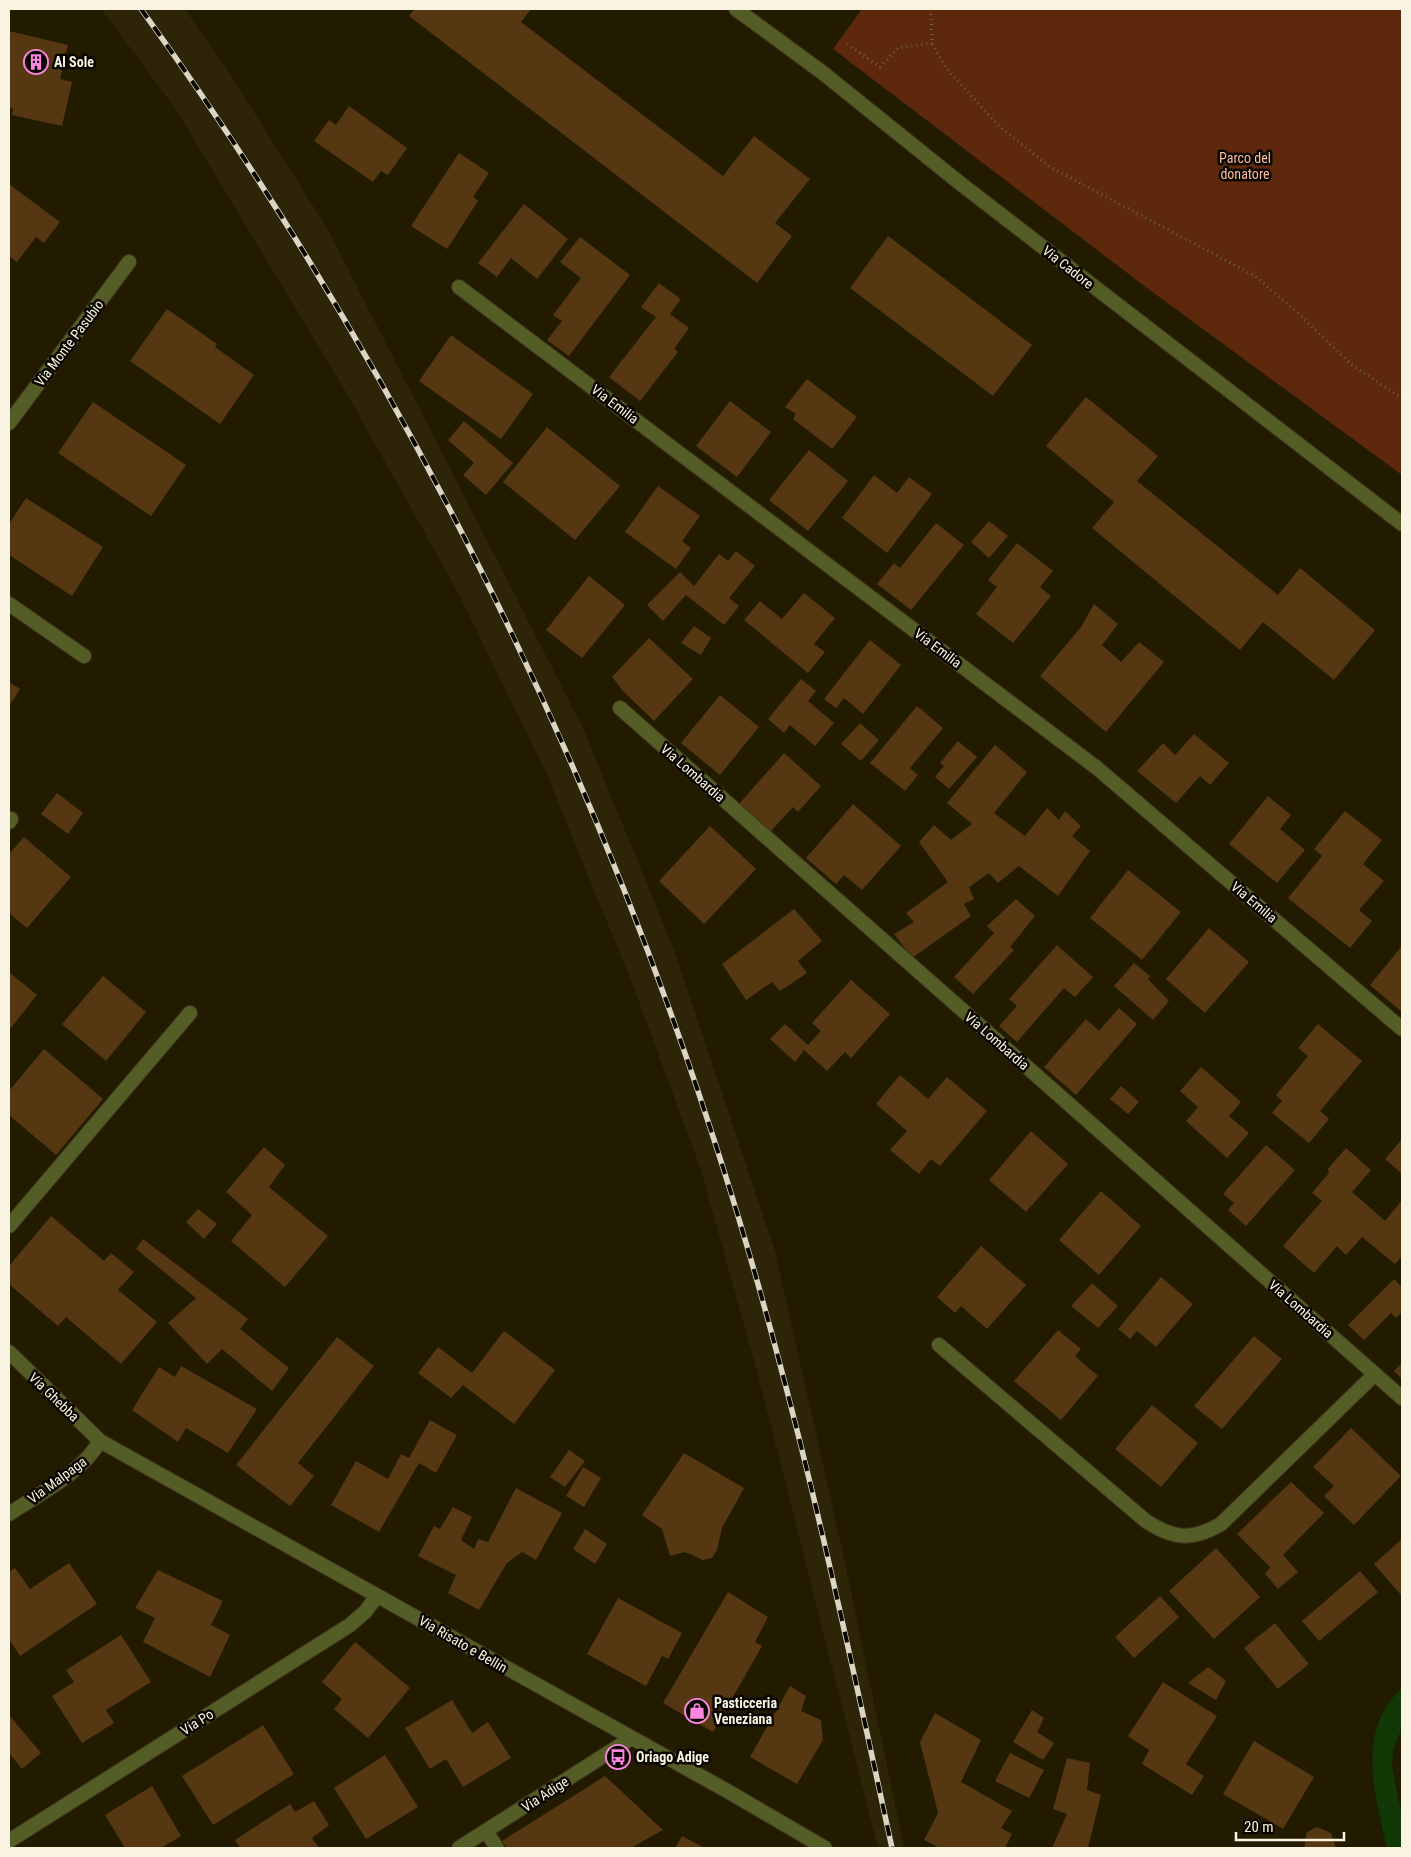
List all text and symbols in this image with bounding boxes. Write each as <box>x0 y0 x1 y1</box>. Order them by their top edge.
building icon: Al Sole <box>23 49 49 75</box>
place label: Al Sole <box>54 54 94 70</box>
park label: Parco del donatore <box>1219 150 1271 182</box>
street label: Via Cadore <box>1039 242 1097 292</box>
street label: Via Monte Pasubio <box>31 297 107 389</box>
street label: Via Emilia <box>588 381 642 427</box>
street label: Via Emilia <box>911 625 965 671</box>
street label: Via Lombardia <box>658 741 728 805</box>
street label: Via Emilia <box>1228 878 1280 926</box>
street label: Via Lombardia <box>962 1009 1032 1073</box>
street label: Via Lombardia <box>1266 1277 1336 1341</box>
street label: Via Ghebba <box>26 1369 82 1425</box>
street label: Via Malpaga <box>25 1453 89 1507</box>
street label: Via Risato e Bellin <box>416 1612 510 1676</box>
place label: Pasticceria Veneziana <box>714 1695 777 1727</box>
shop icon: Pasticceria Veneziana <box>684 1698 710 1724</box>
street label: Via Po <box>178 1706 216 1738</box>
bus stop icon: Oriago Adige <box>605 1744 631 1770</box>
place label: Oriago Adige <box>636 1749 709 1765</box>
street label: Via Adige <box>519 1773 572 1815</box>
scale bar <box>1236 1810 1344 1842</box>
text: 20 m <box>1244 1818 1274 1836</box>

